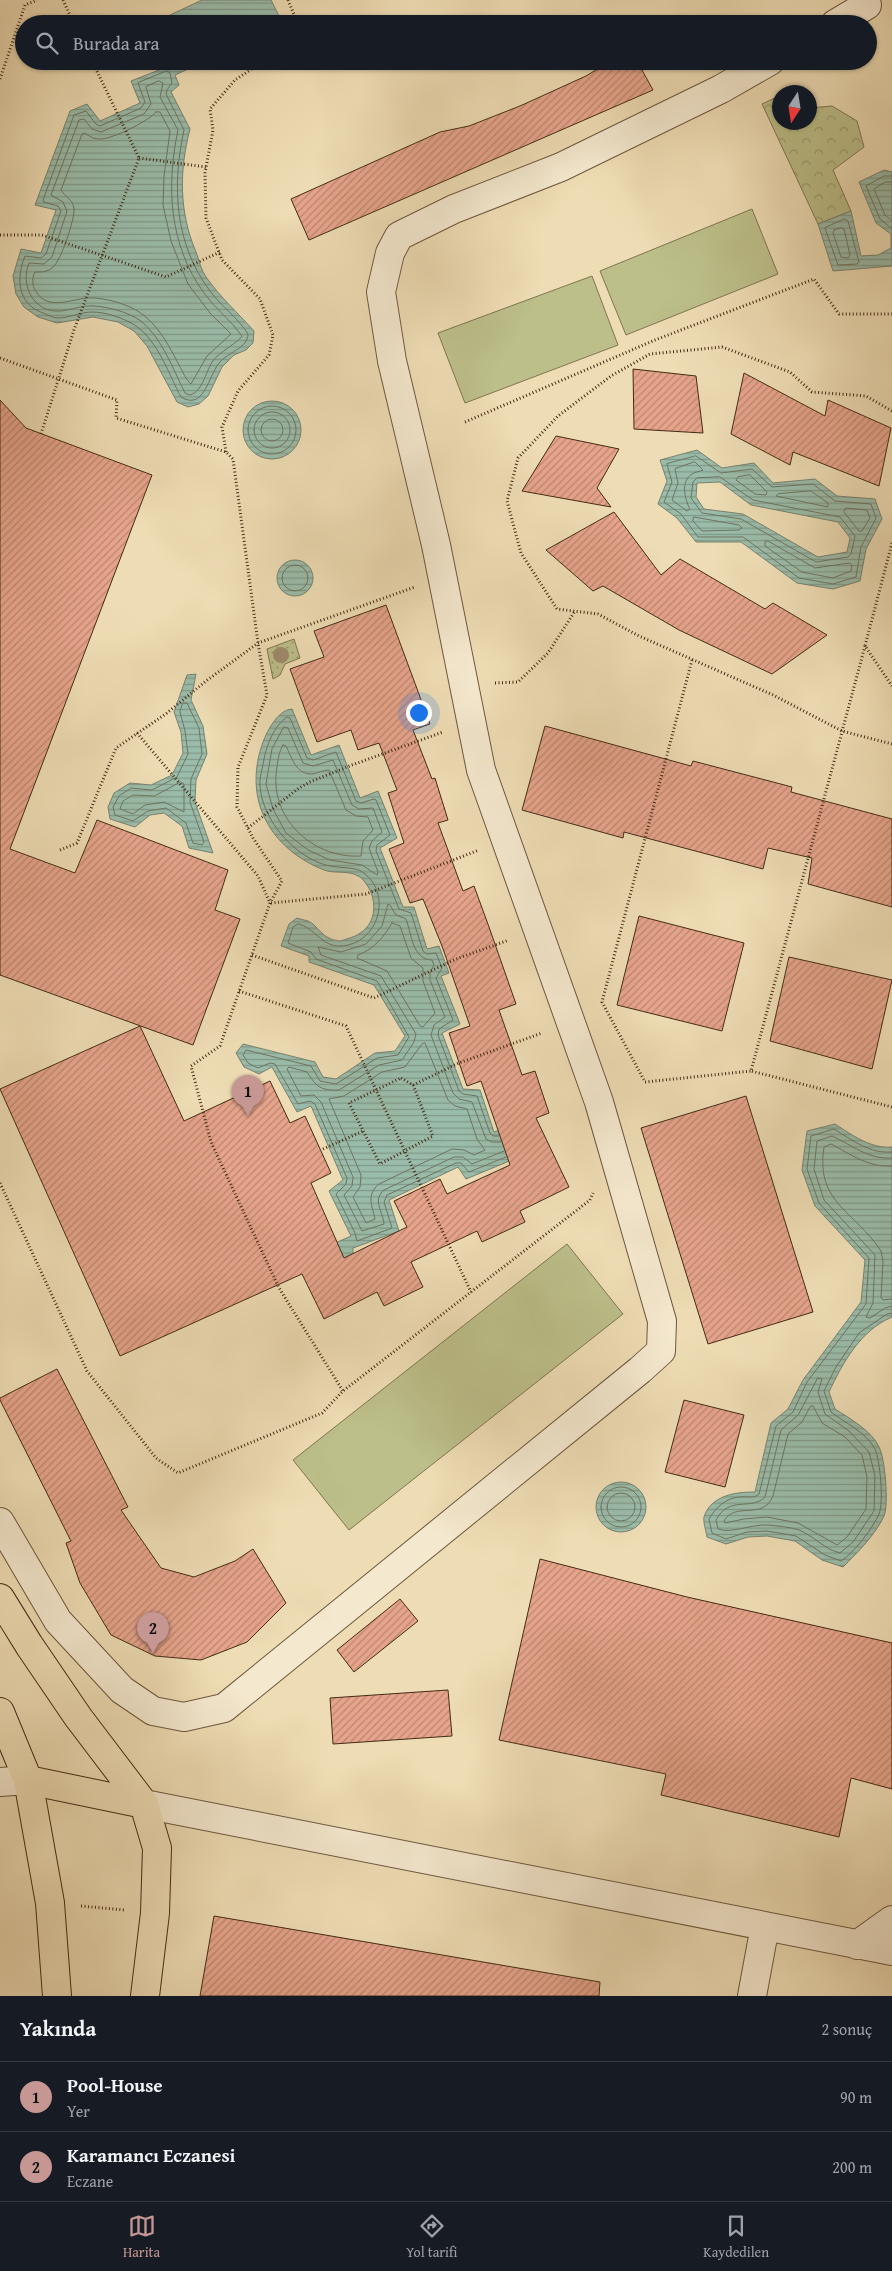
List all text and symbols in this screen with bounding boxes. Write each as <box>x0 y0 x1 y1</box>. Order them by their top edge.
search box <box>15 15 877 70</box>
icon: search <box>33 29 61 57</box>
text: Burada ara <box>73 29 160 57</box>
north arrow <box>772 85 817 130</box>
your location <box>406 700 432 726</box>
pin: 1 <box>232 1075 264 1116</box>
pin: 2 <box>137 1612 169 1653</box>
text: Yakında <box>20 2013 96 2044</box>
text: 2 sonuç <box>822 2017 872 2041</box>
text: Pool-House <box>67 2071 163 2099</box>
text: 1 <box>32 2085 40 2109</box>
text: 90 m <box>840 2085 872 2109</box>
text: Yer <box>67 2099 90 2123</box>
text: Karamancı Eczanesi <box>67 2141 235 2169</box>
text: 2 <box>32 2155 40 2179</box>
text: 200 m <box>832 2155 872 2179</box>
text: Eczane <box>67 2169 113 2193</box>
tab: Harita <box>123 2212 160 2262</box>
tab: Yol tarifi <box>406 2212 457 2262</box>
tab: Kaydedilen <box>703 2212 769 2262</box>

